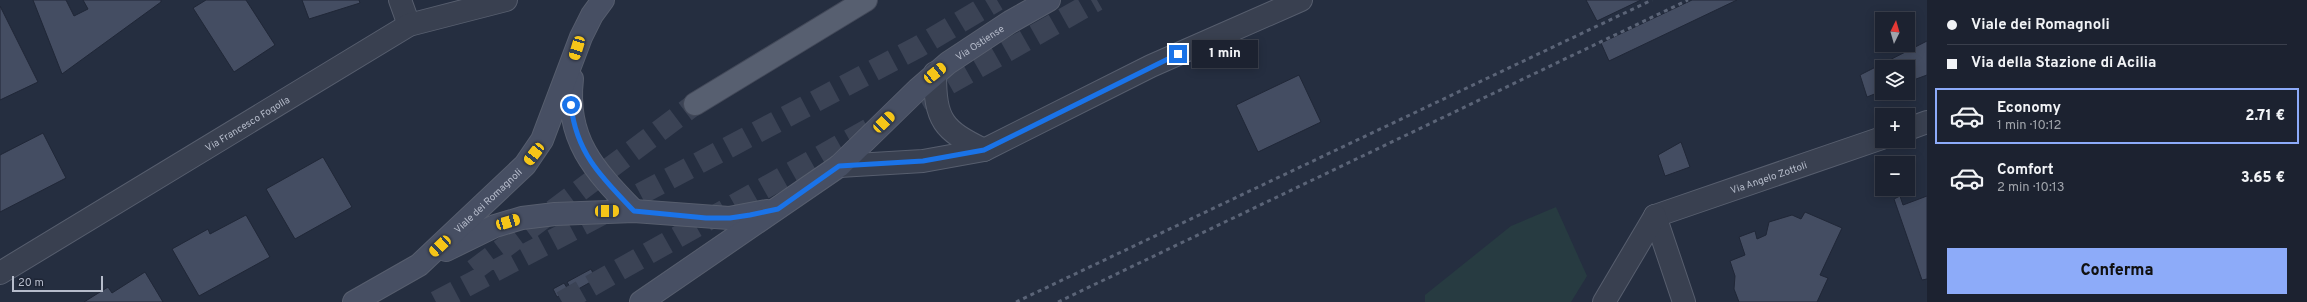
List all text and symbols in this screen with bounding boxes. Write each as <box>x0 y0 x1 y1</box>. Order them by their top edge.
north arrow <box>1875 12 1915 52</box>
map controls <box>1875 12 1915 196</box>
text: Viale dei Romagnoli <box>1971 16 2110 35</box>
street label: Via Ostiense <box>954 23 1007 64</box>
car <box>568 35 586 61</box>
callout: 1 min <box>1192 40 1258 68</box>
route end <box>1169 45 1187 63</box>
text: 1 min <box>1209 46 1241 62</box>
text: Via della Stazione di Acilia <box>1971 54 2156 73</box>
button: layers <box>1875 60 1915 100</box>
car <box>922 61 948 85</box>
street label: Via Francesco Fogolla <box>203 94 293 155</box>
route start <box>562 96 580 114</box>
icon: car <box>1949 98 1985 134</box>
text: Economy <box>1997 99 2061 118</box>
text: 2.71 € <box>2245 107 2285 126</box>
button: + <box>1875 108 1915 148</box>
car <box>871 109 897 135</box>
text: 1 min · 10:12 <box>1997 118 2062 134</box>
car <box>522 141 546 167</box>
button: − <box>1875 156 1915 196</box>
street label: Via Angelo Zottoli <box>1729 159 1809 198</box>
icon: car <box>1949 160 1985 196</box>
text: Comfort <box>1997 161 2054 180</box>
street label: Viale dei Romagnoli <box>452 166 525 237</box>
text: 3.65 € <box>2241 169 2285 188</box>
text: 2 min · 10:13 <box>1997 180 2065 196</box>
car <box>595 205 619 217</box>
car <box>495 213 521 231</box>
car <box>427 233 453 259</box>
button: Conferma <box>1947 248 2287 294</box>
scale bar <box>12 274 103 293</box>
text: 20 m <box>18 276 44 290</box>

